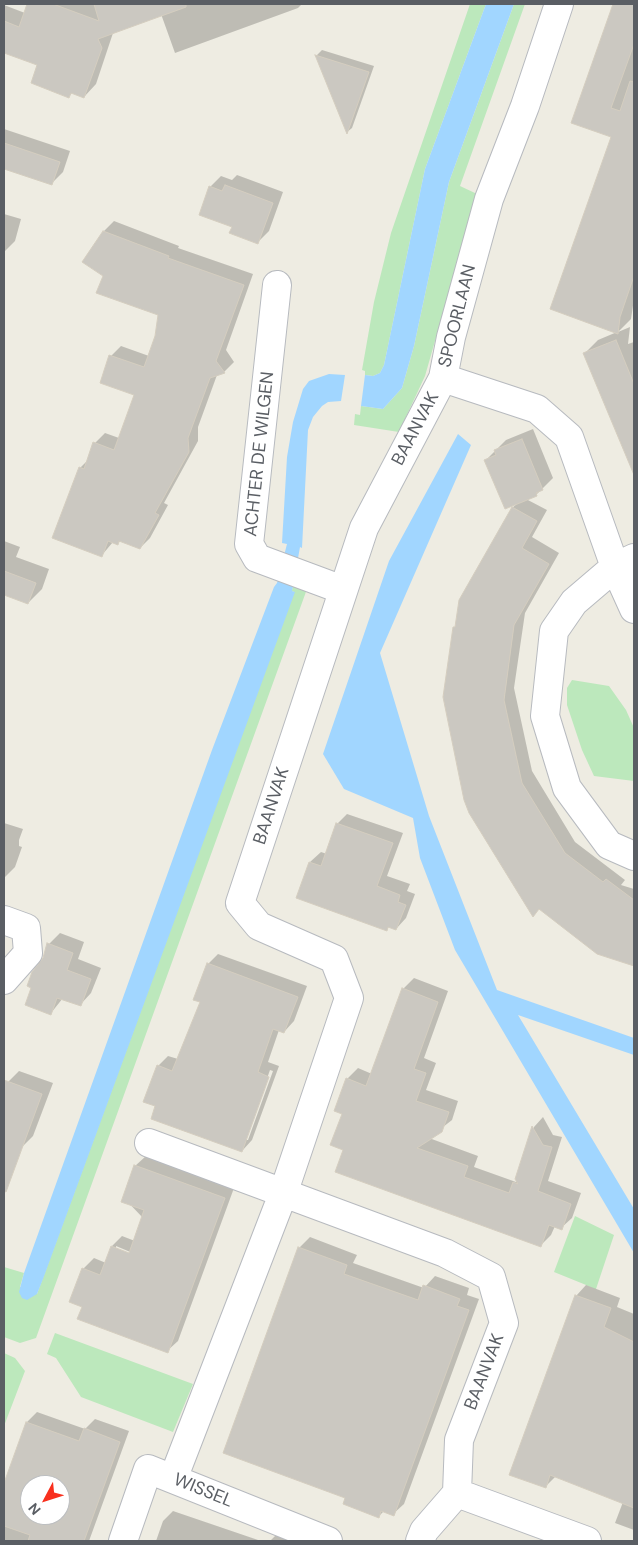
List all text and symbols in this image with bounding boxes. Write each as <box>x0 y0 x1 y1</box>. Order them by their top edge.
street label: SPOORLAAN <box>435 262 481 370</box>
street label: ACHTER DE WILGEN <box>241 370 279 538</box>
street label: BAANVAK <box>388 389 444 469</box>
street label: BAANVAK <box>249 765 295 847</box>
street label: BAANVAK <box>461 1331 509 1413</box>
street label: WISSEL <box>170 1469 236 1513</box>
north arrow <box>20 1475 70 1525</box>
text: N <box>24 1499 44 1519</box>

